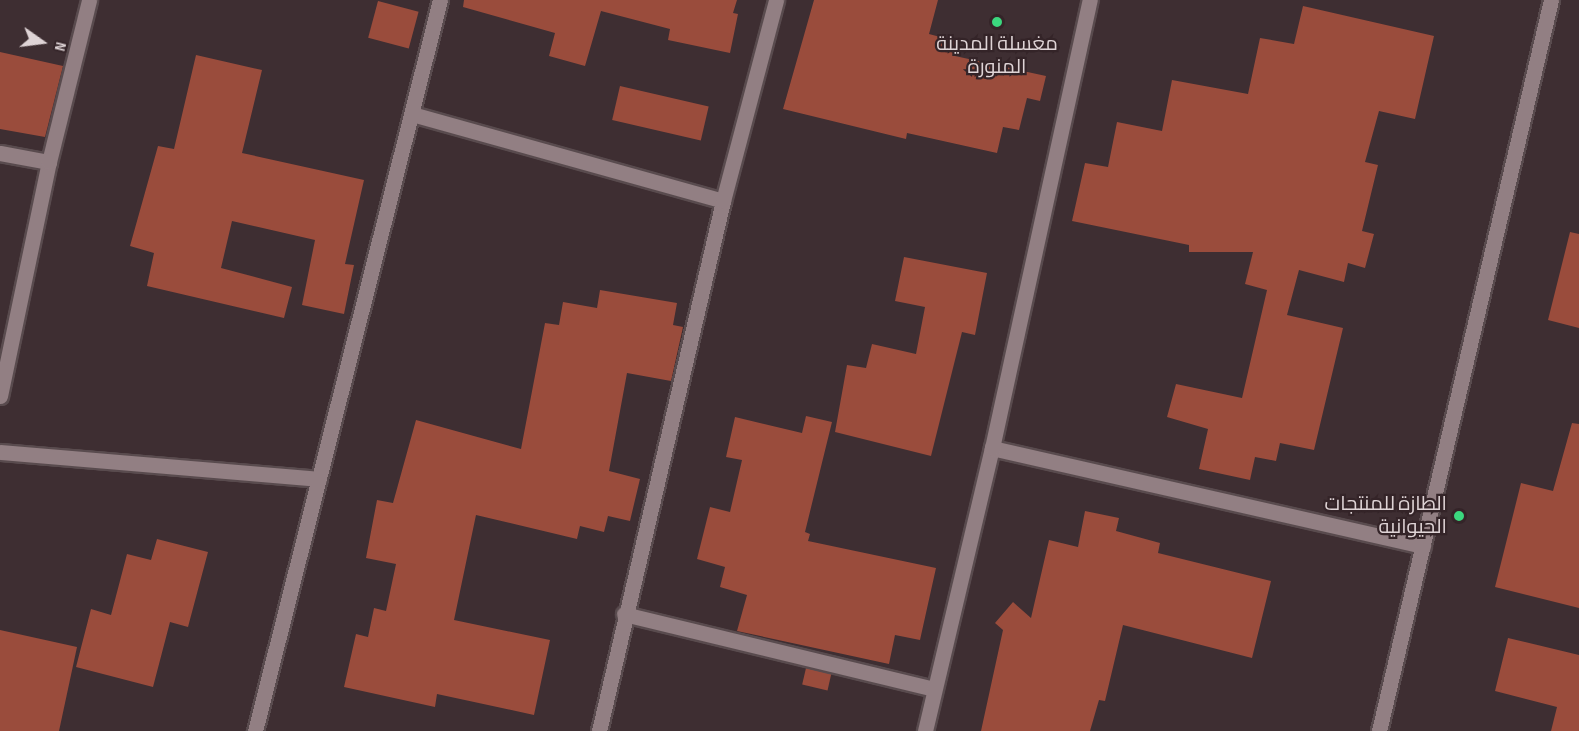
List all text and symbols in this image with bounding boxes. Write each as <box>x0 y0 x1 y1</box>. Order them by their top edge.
north arrow <box>12 12 72 72</box>
marker: مغسلة المدينة المنورة <box>990 15 1004 29</box>
place label: مغسلة المدينة المنورة <box>936 32 1058 79</box>
text: N <box>50 40 70 53</box>
place label: الطازة للمنتجات الحيوانية <box>1324 492 1447 539</box>
marker: الطازة للمنتجات الحيوانية <box>1452 509 1466 523</box>

